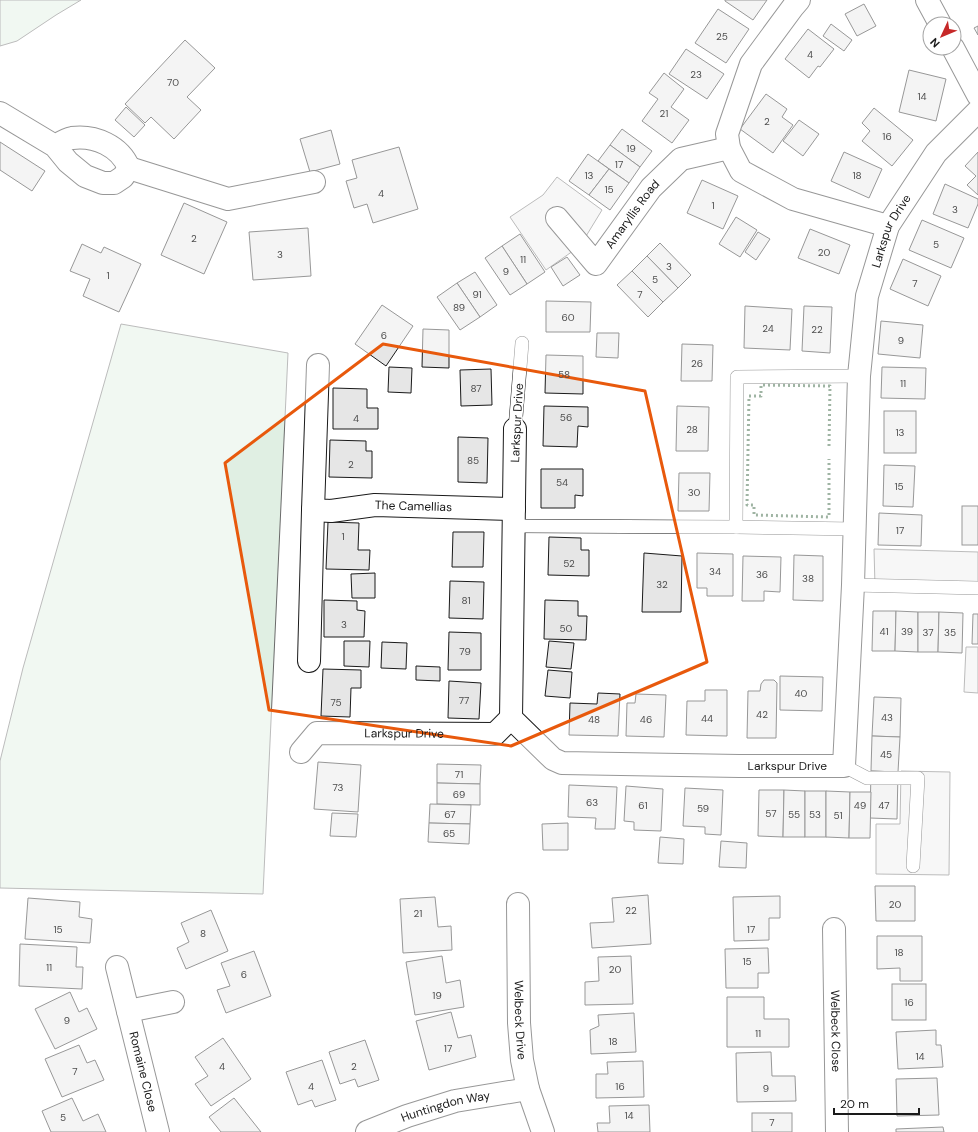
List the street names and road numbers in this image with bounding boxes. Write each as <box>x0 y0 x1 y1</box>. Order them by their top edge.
street label: Amaryllis Road <box>602 176 663 252</box>
street label: Larkspur Drive <box>868 191 915 270</box>
street label: Larkspur Drive <box>507 383 527 463</box>
street label: The Camellias <box>375 497 452 515</box>
street label: Larkspur Drive <box>364 725 444 742</box>
street label: Larkspur Drive <box>748 758 827 774</box>
street label: Welbeck Drive <box>511 980 530 1060</box>
street label: Welbeck Close <box>827 990 844 1072</box>
street label: Romaine Close <box>125 1030 161 1114</box>
street label: Huntingdon Way <box>398 1087 492 1126</box>

